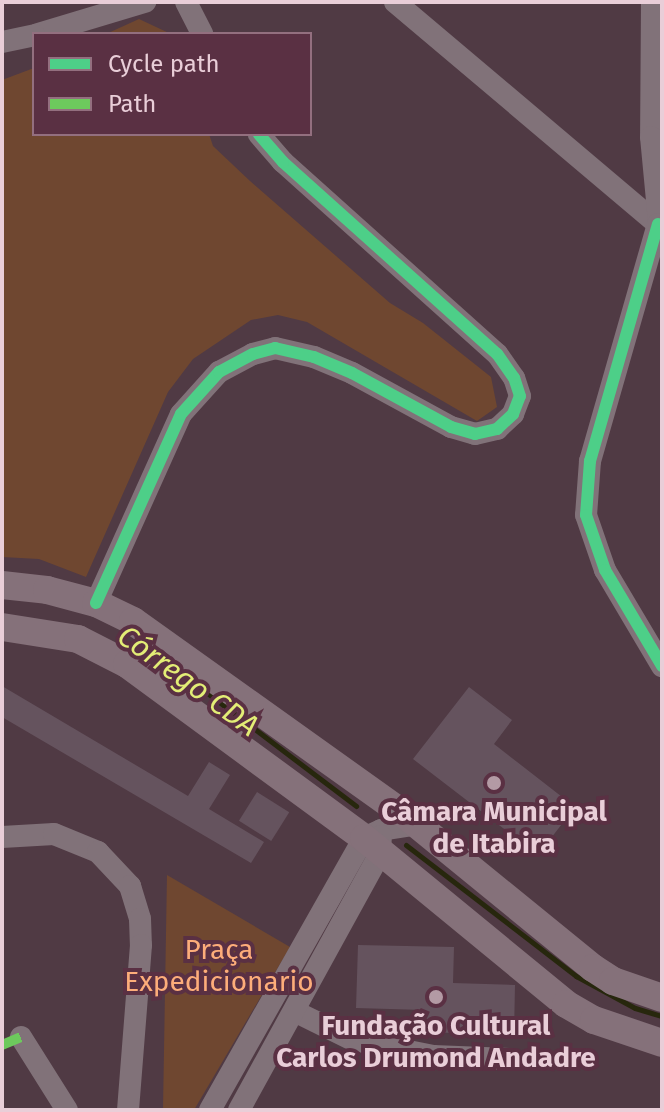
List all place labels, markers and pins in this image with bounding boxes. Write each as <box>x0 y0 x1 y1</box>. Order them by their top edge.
marker: Câmara Municipal de Itabira <box>485 774 503 792</box>
place label: Câmara Municipal de Itabira <box>381 795 607 861</box>
marker: Fundação Cultural Carlos Drumond Andadre <box>427 988 445 1006</box>
place label: Fundação Cultural Carlos Drumond Andadre <box>276 1009 596 1075</box>

